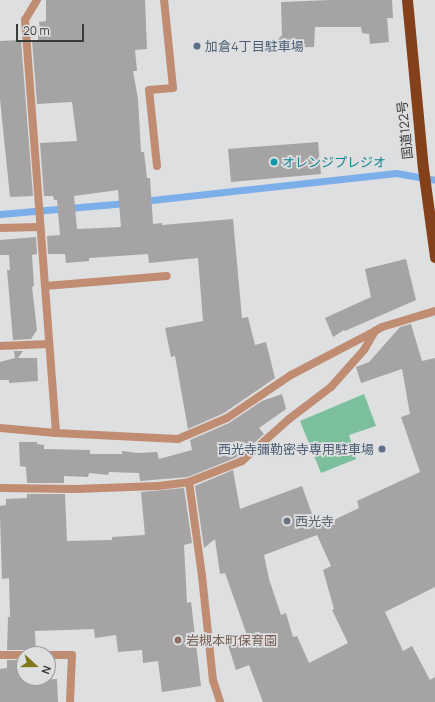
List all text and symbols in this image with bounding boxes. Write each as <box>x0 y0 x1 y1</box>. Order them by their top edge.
scale bar <box>18 16 86 42</box>
text: 20 m <box>23 22 50 39</box>
place label: 加倉4丁目駐車場 <box>205 38 304 54</box>
marker: 加倉4丁目駐車場 <box>192 41 202 51</box>
street label: 国道122号 <box>394 100 416 160</box>
place label: オレンジプレジオ <box>282 154 386 170</box>
marker: オレンジプレジオ <box>269 157 279 167</box>
place label: 西光寺彌勒密寺専用駐車場 <box>218 441 374 457</box>
marker: 西光寺彌勒密寺専用駐車場 <box>377 444 387 454</box>
place label: 西光寺 <box>295 513 334 529</box>
marker: 西光寺 <box>282 516 292 526</box>
place label: 岩槻本町保育園 <box>186 632 277 648</box>
marker: 岩槻本町保育園 <box>173 635 183 645</box>
north arrow <box>16 646 56 686</box>
text: N <box>38 664 55 676</box>

